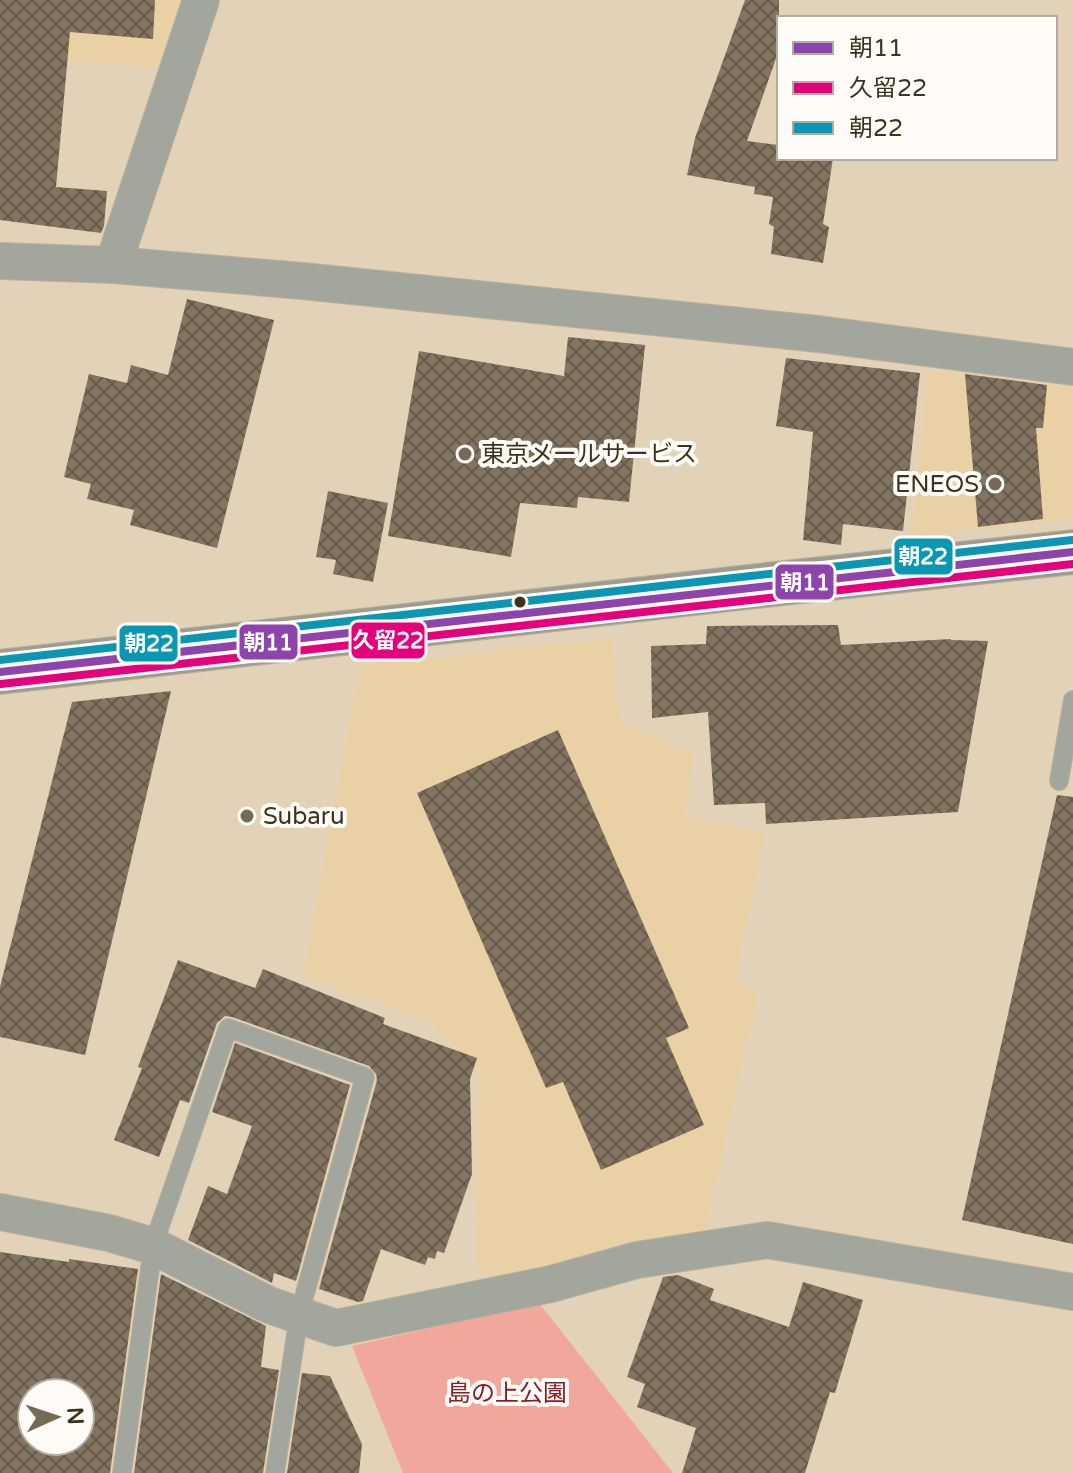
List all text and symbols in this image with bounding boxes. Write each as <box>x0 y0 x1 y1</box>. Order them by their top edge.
legend <box>777 16 1057 160</box>
text: 朝11 <box>849 34 903 63</box>
text: 久留22 <box>849 74 927 103</box>
text: 朝22 <box>849 114 903 143</box>
place label: 東京メールサービス <box>481 440 697 469</box>
marker: 東京メールサービス <box>456 445 474 463</box>
place label: ENEOS <box>895 470 979 499</box>
marker: ENEOS <box>986 475 1004 493</box>
line badge: 朝22 <box>893 537 954 576</box>
text: 朝22 <box>898 544 948 570</box>
line badge: 朝11 <box>774 563 835 601</box>
text: 朝11 <box>780 570 830 596</box>
unlabelled marker <box>512 594 528 610</box>
line badge: 久留22 <box>350 621 426 660</box>
line badge: 朝11 <box>238 623 299 661</box>
line badge: 朝22 <box>118 624 179 663</box>
text: 久留22 <box>352 628 424 654</box>
text: 朝11 <box>243 630 293 656</box>
text: 朝22 <box>124 631 174 657</box>
place label: Subaru <box>263 802 345 831</box>
marker: Subaru <box>238 807 256 825</box>
north arrow <box>16 1377 96 1457</box>
park label: 島の上公園 <box>447 1379 567 1408</box>
text: N <box>62 1407 88 1426</box>

